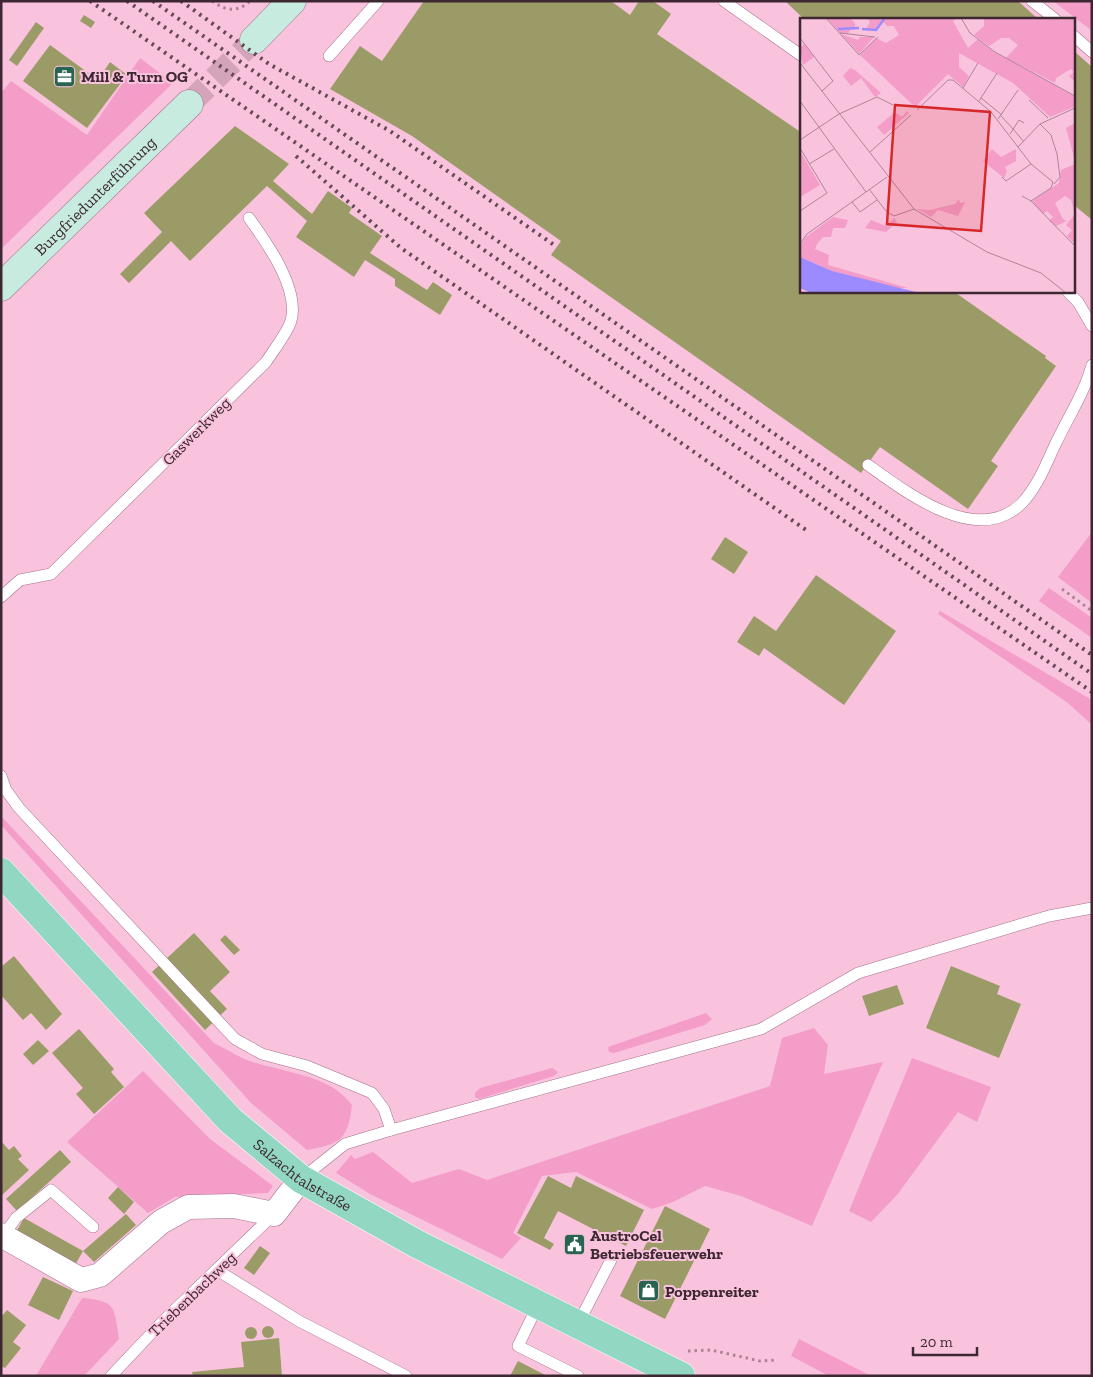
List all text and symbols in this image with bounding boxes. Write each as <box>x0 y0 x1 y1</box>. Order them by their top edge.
inset map <box>800 18 1076 292</box>
office icon: Mill & Turn OG <box>53 64 77 88</box>
place label: Mill & Turn OG <box>81 67 188 86</box>
street label: Burgfriedunterführung <box>31 133 160 259</box>
street label: Gaswerkweg <box>158 393 235 469</box>
street label: Salzachtalstraße <box>250 1135 355 1216</box>
place label: AustroCel Betriebsfeuerwehr <box>590 1226 723 1263</box>
public building icon: AustroCel Betriebsfeuerwehr <box>562 1232 586 1256</box>
street label: Triebenbachweg <box>145 1248 240 1341</box>
shop icon: Poppenreiter <box>637 1279 661 1303</box>
place label: Poppenreiter <box>665 1282 759 1301</box>
scale bar <box>913 1324 977 1356</box>
text: 20 m <box>920 1333 953 1351</box>

